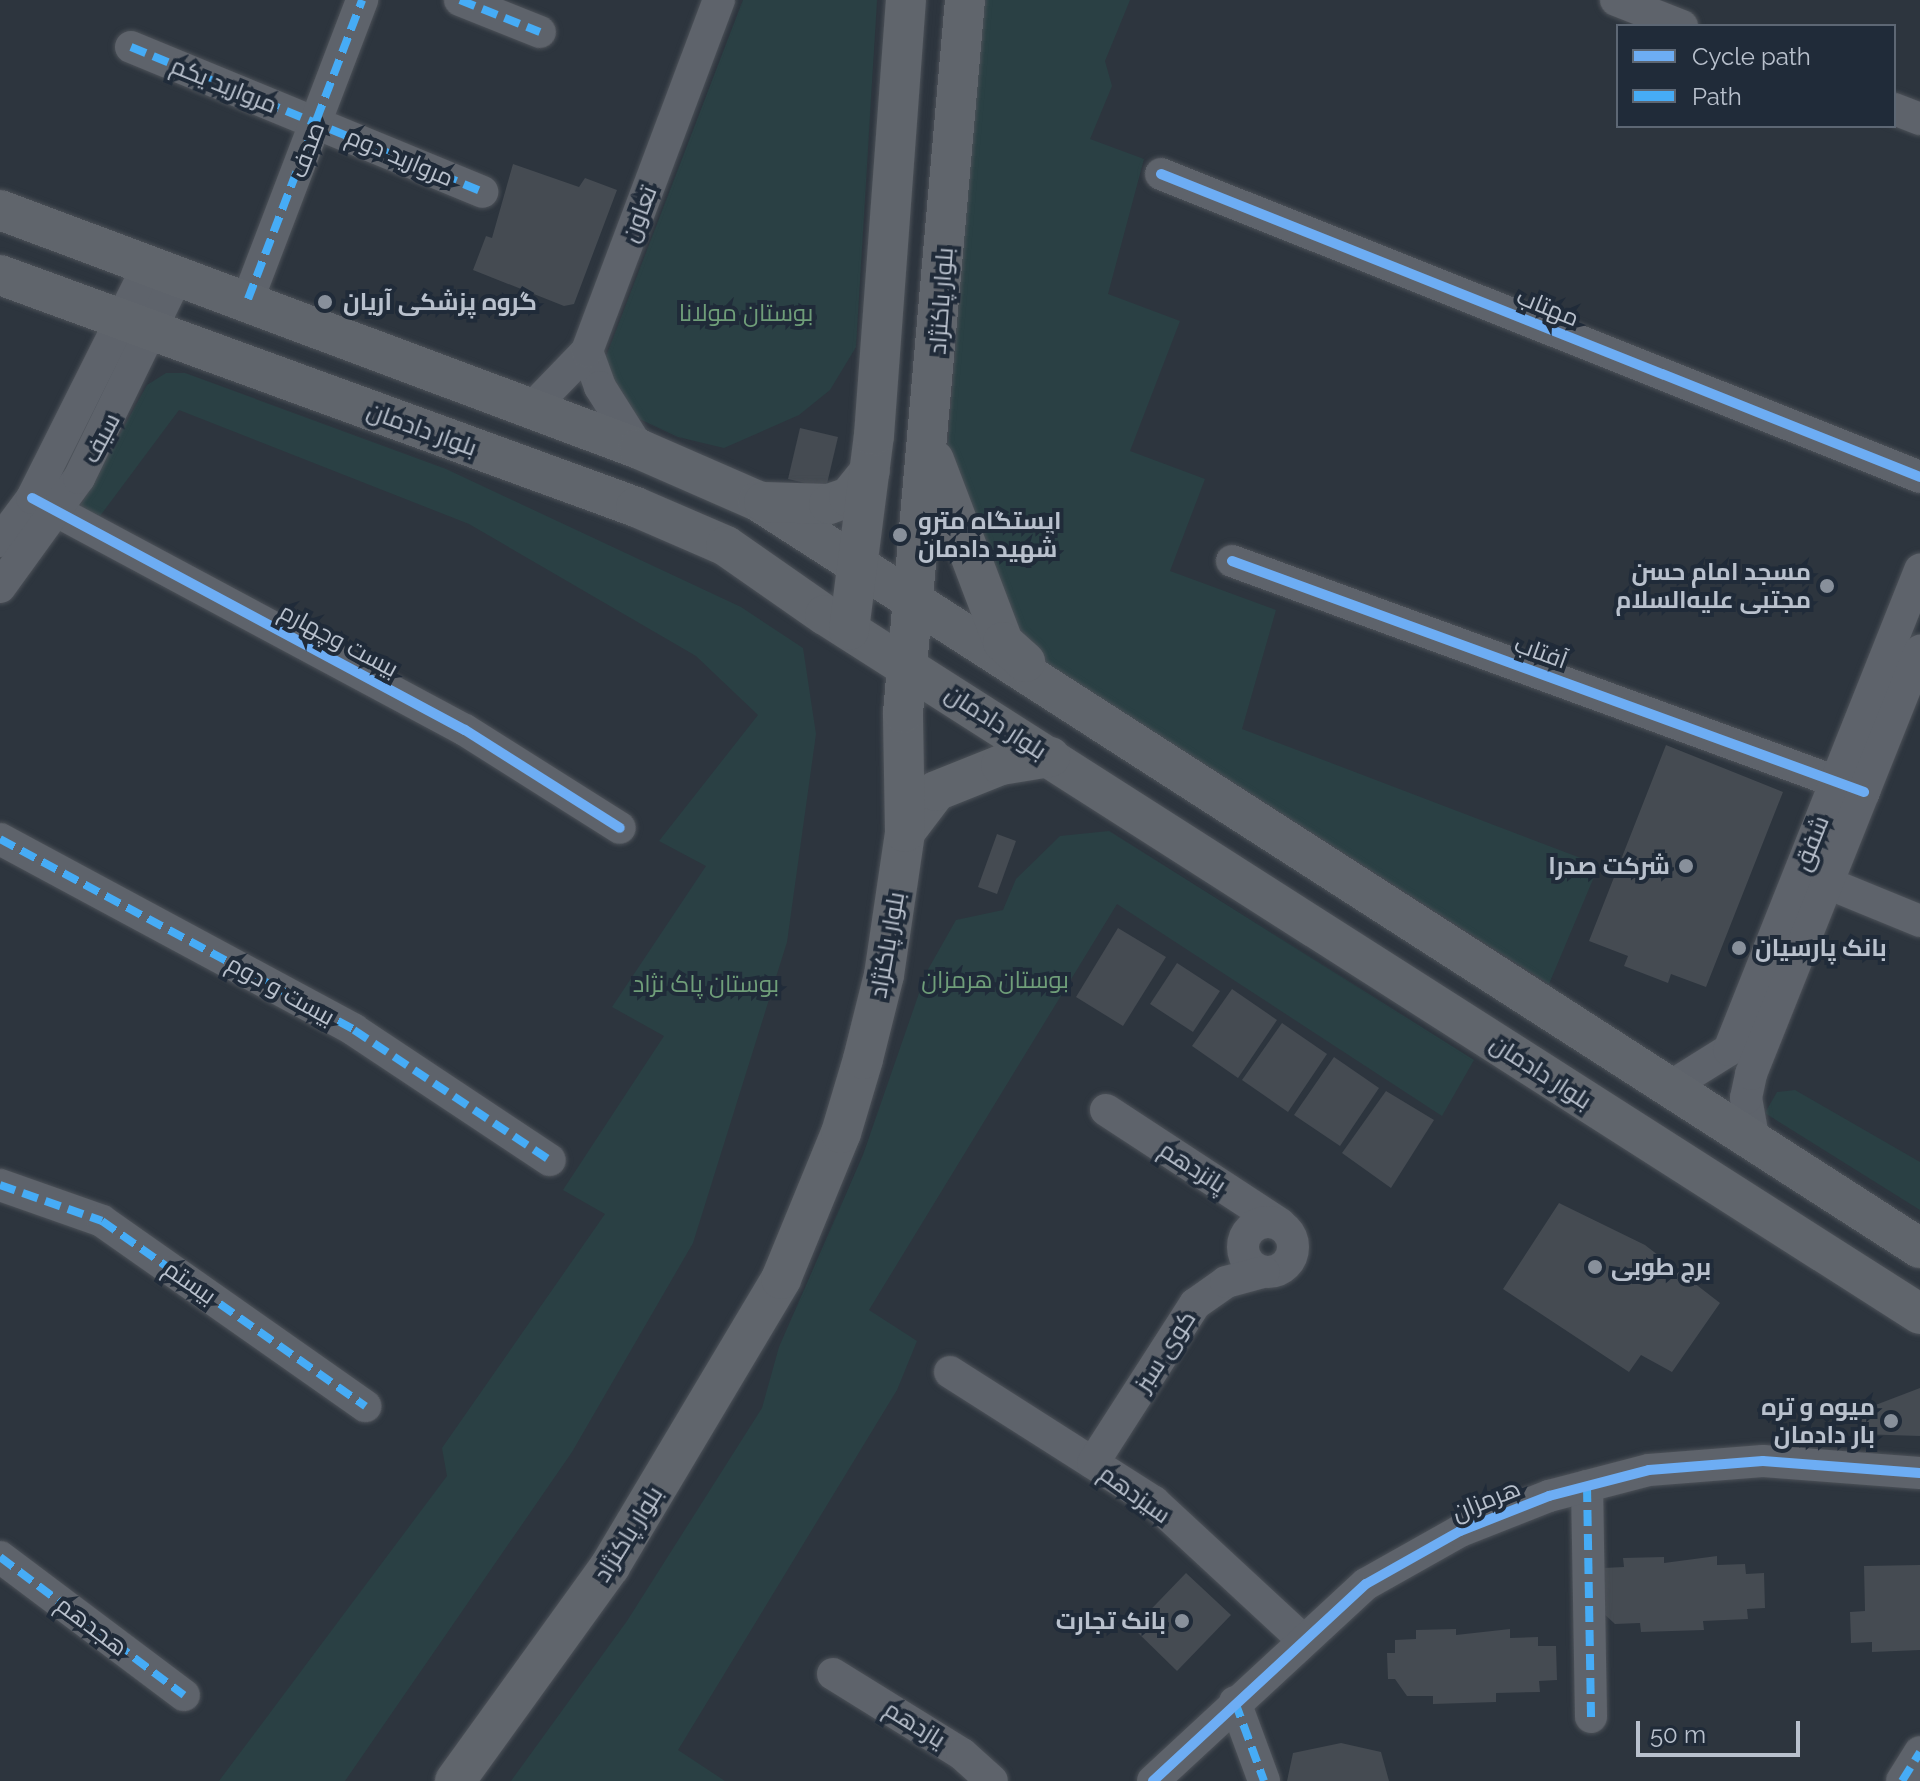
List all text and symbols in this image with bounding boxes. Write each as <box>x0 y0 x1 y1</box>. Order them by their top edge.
legend <box>1616 24 1896 128</box>
text: Cycle path <box>1692 42 1811 71</box>
street label: مروارید یکم <box>167 51 281 119</box>
text: Path <box>1692 82 1742 111</box>
street label: صدف <box>283 118 331 182</box>
street label: مروارید دوم <box>342 122 458 192</box>
street label: تعاون <box>615 182 663 246</box>
street label: بلوار پاکنژاد <box>923 246 959 356</box>
street label: مهتاب <box>1513 282 1583 332</box>
place label: گروه پزشکی آریان <box>343 288 537 316</box>
marker: گروه پزشکی آریان <box>314 291 336 313</box>
park label: بوستان مولانا <box>679 299 813 327</box>
street label: بلوار دادمان <box>363 396 481 462</box>
street label: سیف <box>76 408 126 468</box>
place label: ایستگاه مترو شهید دادمان <box>918 507 1061 563</box>
marker: ایستگاه مترو شهید دادمان <box>889 524 911 546</box>
place label: مسجد امام حسن مجتبی علیه‌السلام <box>1615 558 1811 614</box>
marker: مسجد امام حسن مجتبی علیه‌السلام <box>1818 577 1836 595</box>
street label: بیست وچهارم <box>275 597 403 683</box>
street label: آفتاب <box>1511 629 1571 675</box>
street label: بلوار دادمان <box>940 679 1052 765</box>
street label: شفق <box>1787 811 1835 875</box>
place label: شرکت صدرا <box>1548 852 1670 880</box>
marker: شرکت صدرا <box>1677 857 1695 875</box>
street label: بلوار پاکنژاد <box>864 890 910 1000</box>
place label: بانک پارسیان <box>1755 934 1887 962</box>
marker: بانک پارسیان <box>1730 939 1748 957</box>
street label: بیست و دوم <box>222 949 340 1031</box>
park label: بوستان هرمزان <box>921 966 1069 994</box>
park label: بوستان پاک نژاد <box>633 970 779 998</box>
street label: بلوار دادمان <box>1485 1029 1597 1115</box>
street label: پانزدهم <box>1154 1135 1232 1199</box>
place label: برج طوبی <box>1611 1253 1711 1281</box>
street label: بیستم <box>158 1254 222 1310</box>
marker: برج طوبی <box>1586 1258 1604 1276</box>
street label: کوی سبز <box>1128 1305 1202 1397</box>
place label: میوه و تره بار دادمان <box>1761 1393 1875 1449</box>
marker: میوه و تره بار دادمان <box>1882 1412 1900 1430</box>
street label: سیزدهم <box>1094 1459 1176 1529</box>
street label: هرمزان <box>1448 1473 1524 1527</box>
street label: بلوار پاکنژاد <box>587 1481 669 1587</box>
street label: هجدهم <box>51 1590 133 1662</box>
place label: بانک تجارت <box>1056 1607 1166 1635</box>
marker: بانک تجارت <box>1173 1612 1191 1630</box>
street label: یازدهم <box>879 1694 951 1754</box>
scale bar <box>1640 1705 1804 1755</box>
text: 50 m <box>1650 1720 1706 1749</box>

